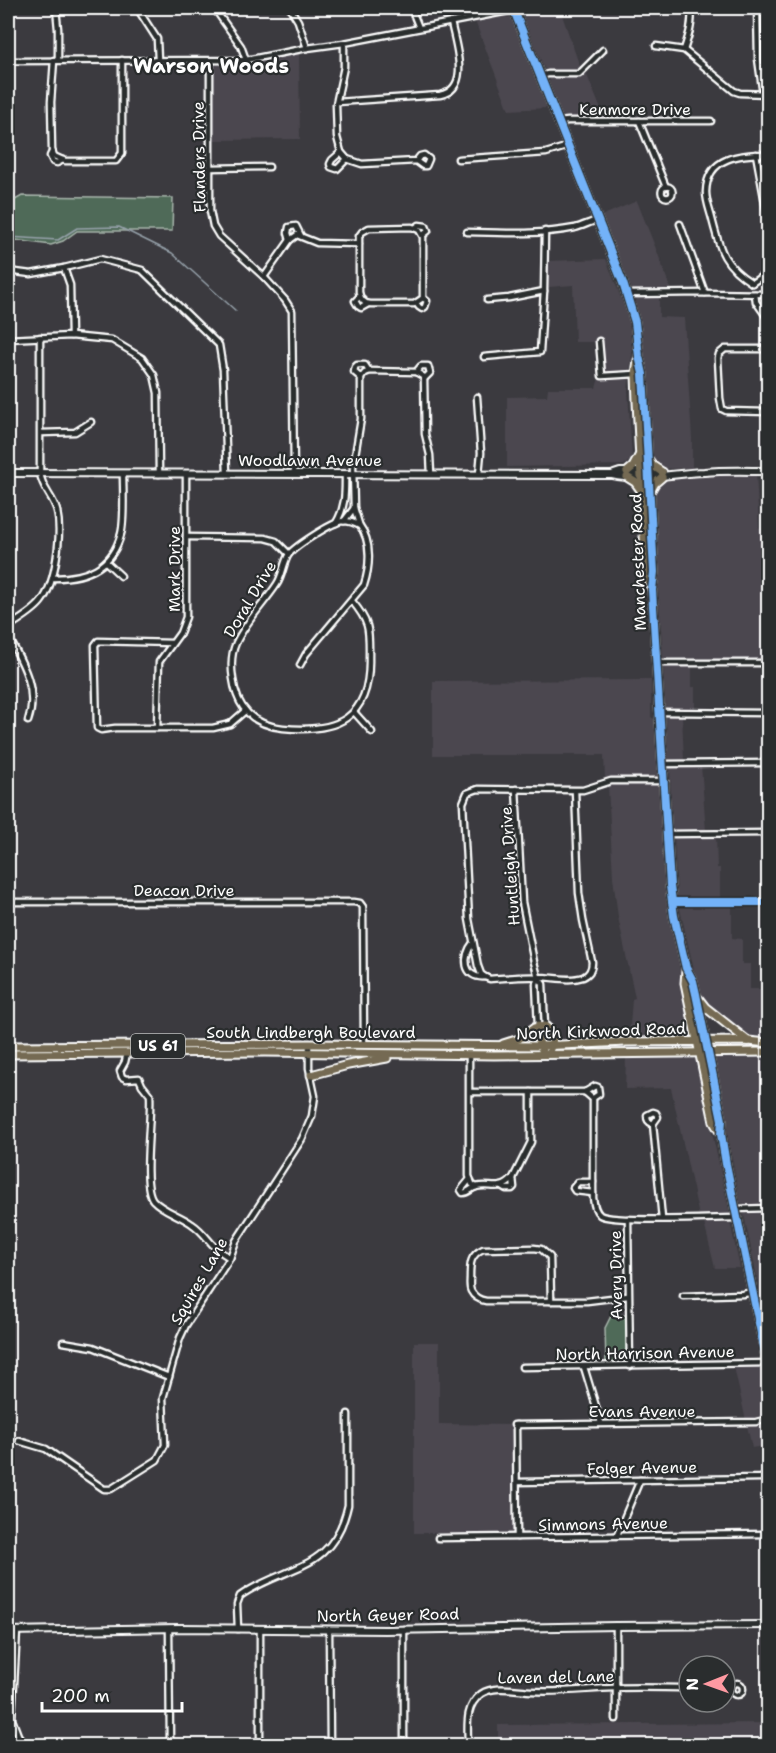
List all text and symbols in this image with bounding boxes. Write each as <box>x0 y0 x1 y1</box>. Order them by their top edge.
district label: Warson Woods <box>133 53 289 79</box>
street label: Kenmore Drive <box>579 99 691 120</box>
street label: Flanders Drive <box>188 101 210 213</box>
street label: Woodlawn Avenue <box>238 450 382 471</box>
street label: Manchester Road <box>625 493 651 631</box>
street label: Mark Drive <box>164 526 185 612</box>
street label: Doral Drive <box>219 557 281 641</box>
street label: Huntleigh Drive <box>495 806 525 926</box>
street label: Deacon Drive <box>133 880 235 901</box>
street label: North Kirkwood Road <box>516 1018 686 1044</box>
street label: South Lindbergh Boulevard <box>206 1022 416 1043</box>
road number: US 61 <box>131 1034 185 1058</box>
street label: Avery Drive <box>605 1230 627 1320</box>
street label: Squires Lane <box>166 1234 232 1328</box>
street label: North Harrison Avenue <box>555 1341 735 1365</box>
street label: Evans Avenue <box>589 1401 695 1422</box>
street label: Folger Avenue <box>587 1457 697 1479</box>
street label: Simmons Avenue <box>538 1512 668 1536</box>
street label: North Geyer Road <box>316 1603 460 1627</box>
north arrow <box>677 1654 737 1714</box>
street label: Laven del Lane <box>497 1665 615 1689</box>
scale bar <box>42 1675 182 1713</box>
text: N <box>682 1678 703 1691</box>
text: 200 m <box>51 1684 110 1708</box>

